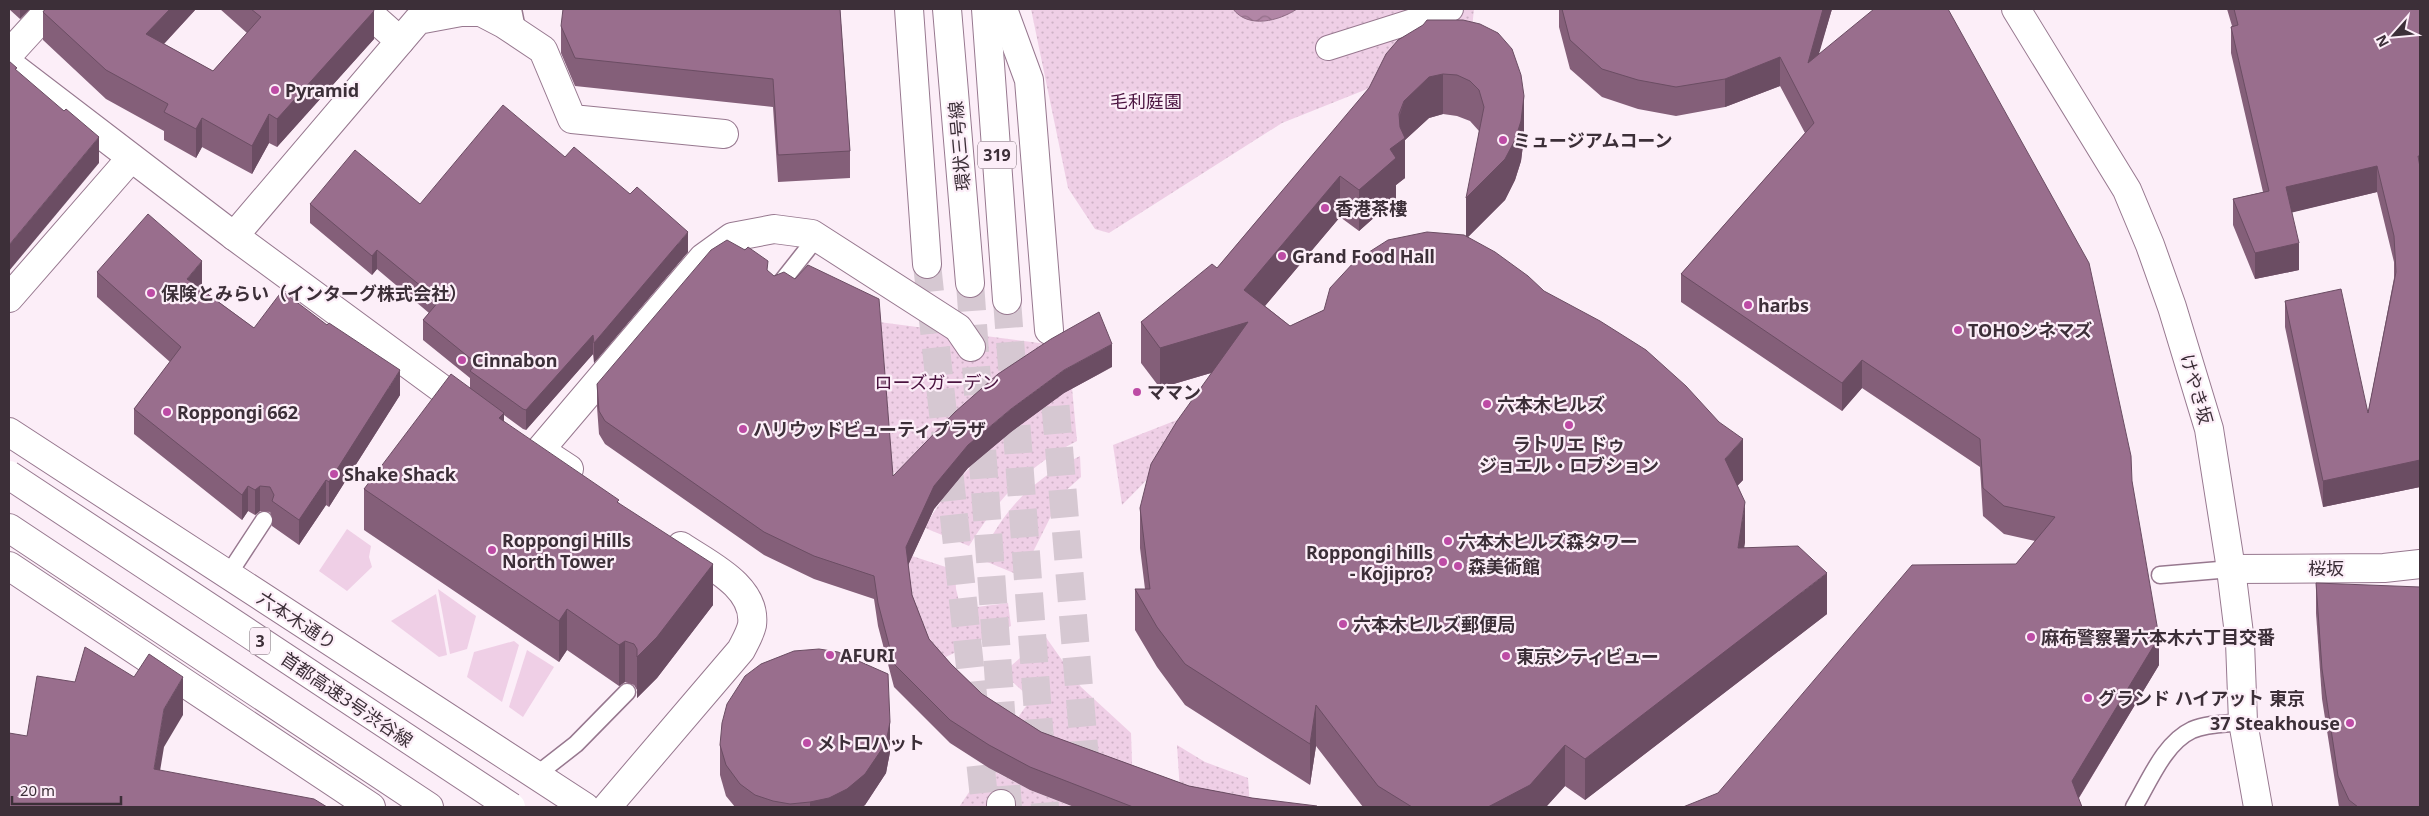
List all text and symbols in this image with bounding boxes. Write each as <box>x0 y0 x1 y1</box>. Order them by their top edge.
north arrow <box>2369 10 2419 60</box>
text: N <box>2371 32 2393 51</box>
place label: Pyramid <box>285 78 359 102</box>
marker: Pyramid <box>269 84 281 96</box>
park label: 毛利庭園 <box>1110 89 1182 113</box>
street label: 環状三号線 <box>943 100 975 192</box>
place label: ミュージアムコーン <box>1513 128 1672 152</box>
marker: ミュージアムコーン <box>1497 134 1509 146</box>
road number: 319 <box>978 142 1016 168</box>
place label: 香港茶樓 <box>1335 196 1407 220</box>
marker: 香港茶樓 <box>1319 202 1331 214</box>
place label: Grand Food Hall <box>1292 244 1435 268</box>
marker: Grand Food Hall <box>1276 250 1288 262</box>
place label: 保険とみらい（インターグ株式会社） <box>161 281 467 305</box>
marker: 保険とみらい（インターグ株式会社） <box>145 287 157 299</box>
place label: harbs <box>1758 293 1809 317</box>
marker: harbs <box>1742 299 1754 311</box>
place label: TOHOシネマズ <box>1968 318 2092 342</box>
marker: TOHOシネマズ <box>1952 324 1964 336</box>
place label: Cinnabon <box>472 348 557 372</box>
street label: けやき坂 <box>2176 351 2218 427</box>
marker: Cinnabon <box>456 354 468 366</box>
park label: ローズガーデン <box>874 370 1000 394</box>
place label: ママン <box>1147 380 1201 404</box>
marker: ママン <box>1131 386 1143 398</box>
place label: 六本木ヒルズ <box>1497 392 1605 416</box>
marker: 六本木ヒルズ <box>1481 398 1493 410</box>
place label: Roppongi 662 <box>177 400 298 424</box>
marker: Roppongi 662 <box>161 406 173 418</box>
place label: ハリウッドビューティプラザ <box>753 417 986 441</box>
marker: ラトリエ ドゥ ジョエル・ロブション <box>1563 419 1575 431</box>
marker: ハリウッドビューティプラザ <box>737 423 749 435</box>
place label: ラトリエ ドゥ ジョエル・ロブション <box>1479 432 1659 477</box>
place label: Shake Shack <box>344 462 457 486</box>
marker: Shake Shack <box>328 468 340 480</box>
place label: Roppongi Hills North Tower <box>502 528 631 573</box>
place label: 六本木ヒルズ森タワー <box>1458 529 1638 553</box>
marker: 六本木ヒルズ森タワー <box>1442 535 1454 547</box>
place label: Roppongi hills - Kojipro? <box>1306 540 1433 585</box>
marker: Roppongi Hills North Tower <box>486 544 498 556</box>
place label: 森美術館 <box>1468 554 1540 578</box>
marker: Roppongi hills - Kojipro? <box>1437 556 1449 568</box>
street label: 桜坂 <box>2308 556 2344 580</box>
marker: 森美術館 <box>1452 560 1464 572</box>
street label: 六本木通り <box>253 585 341 655</box>
place label: 六本木ヒルズ郵便局 <box>1353 612 1515 636</box>
marker: 六本木ヒルズ郵便局 <box>1337 618 1349 630</box>
place label: 麻布警察署六本木六丁目交番 <box>2041 625 2275 649</box>
road number: 3 <box>250 627 270 654</box>
marker: 麻布警察署六本木六丁目交番 <box>2025 631 2037 643</box>
place label: AFURI <box>840 643 895 667</box>
place label: 東京シティビュー <box>1516 644 1659 668</box>
street label: 首都高速3号渋谷線 <box>276 646 418 752</box>
marker: AFURI <box>824 649 836 661</box>
marker: 東京シティビュー <box>1500 650 1512 662</box>
place label: グランド ハイアット 東京 <box>2098 686 2305 710</box>
marker: グランド ハイアット 東京 <box>2082 692 2094 704</box>
place label: 37 Steakhouse <box>2210 711 2340 735</box>
marker: 37 Steakhouse <box>2344 717 2356 729</box>
place label: メトロハット <box>817 731 925 755</box>
marker: メトロハット <box>801 737 813 749</box>
scale bar <box>12 774 121 806</box>
text: 20 m <box>20 780 55 800</box>

